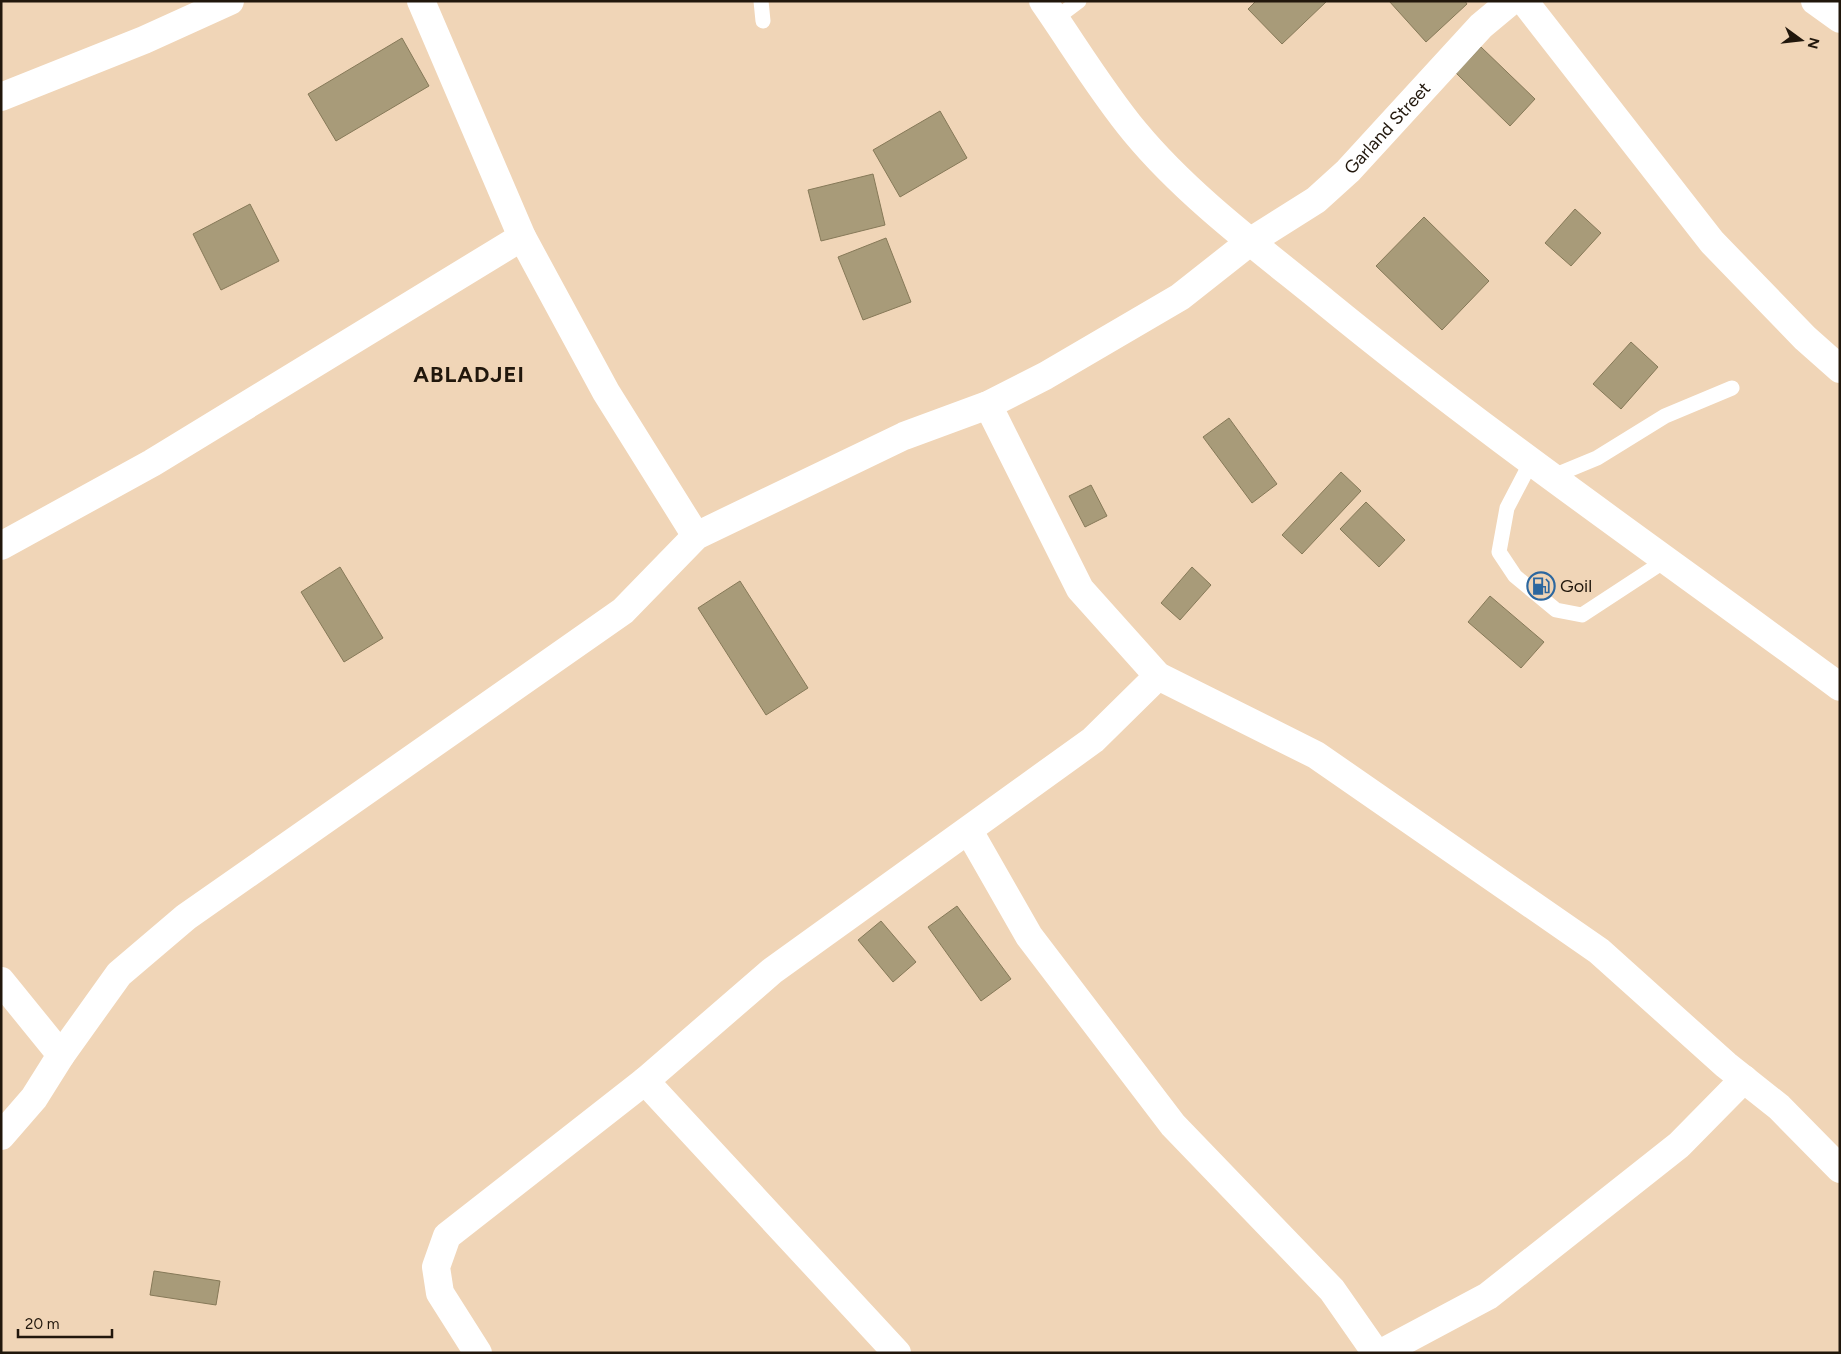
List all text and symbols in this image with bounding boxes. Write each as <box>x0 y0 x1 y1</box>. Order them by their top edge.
north arrow <box>1776 15 1826 65</box>
text: N <box>1803 36 1823 51</box>
street label: Garland Street <box>1339 77 1435 179</box>
district label: ABLADJEI <box>413 361 525 388</box>
fuel station icon: Goil <box>1526 571 1556 601</box>
place label: Goil <box>1560 575 1592 597</box>
scale bar <box>18 1306 111 1338</box>
text: 20 m <box>25 1315 59 1333</box>

